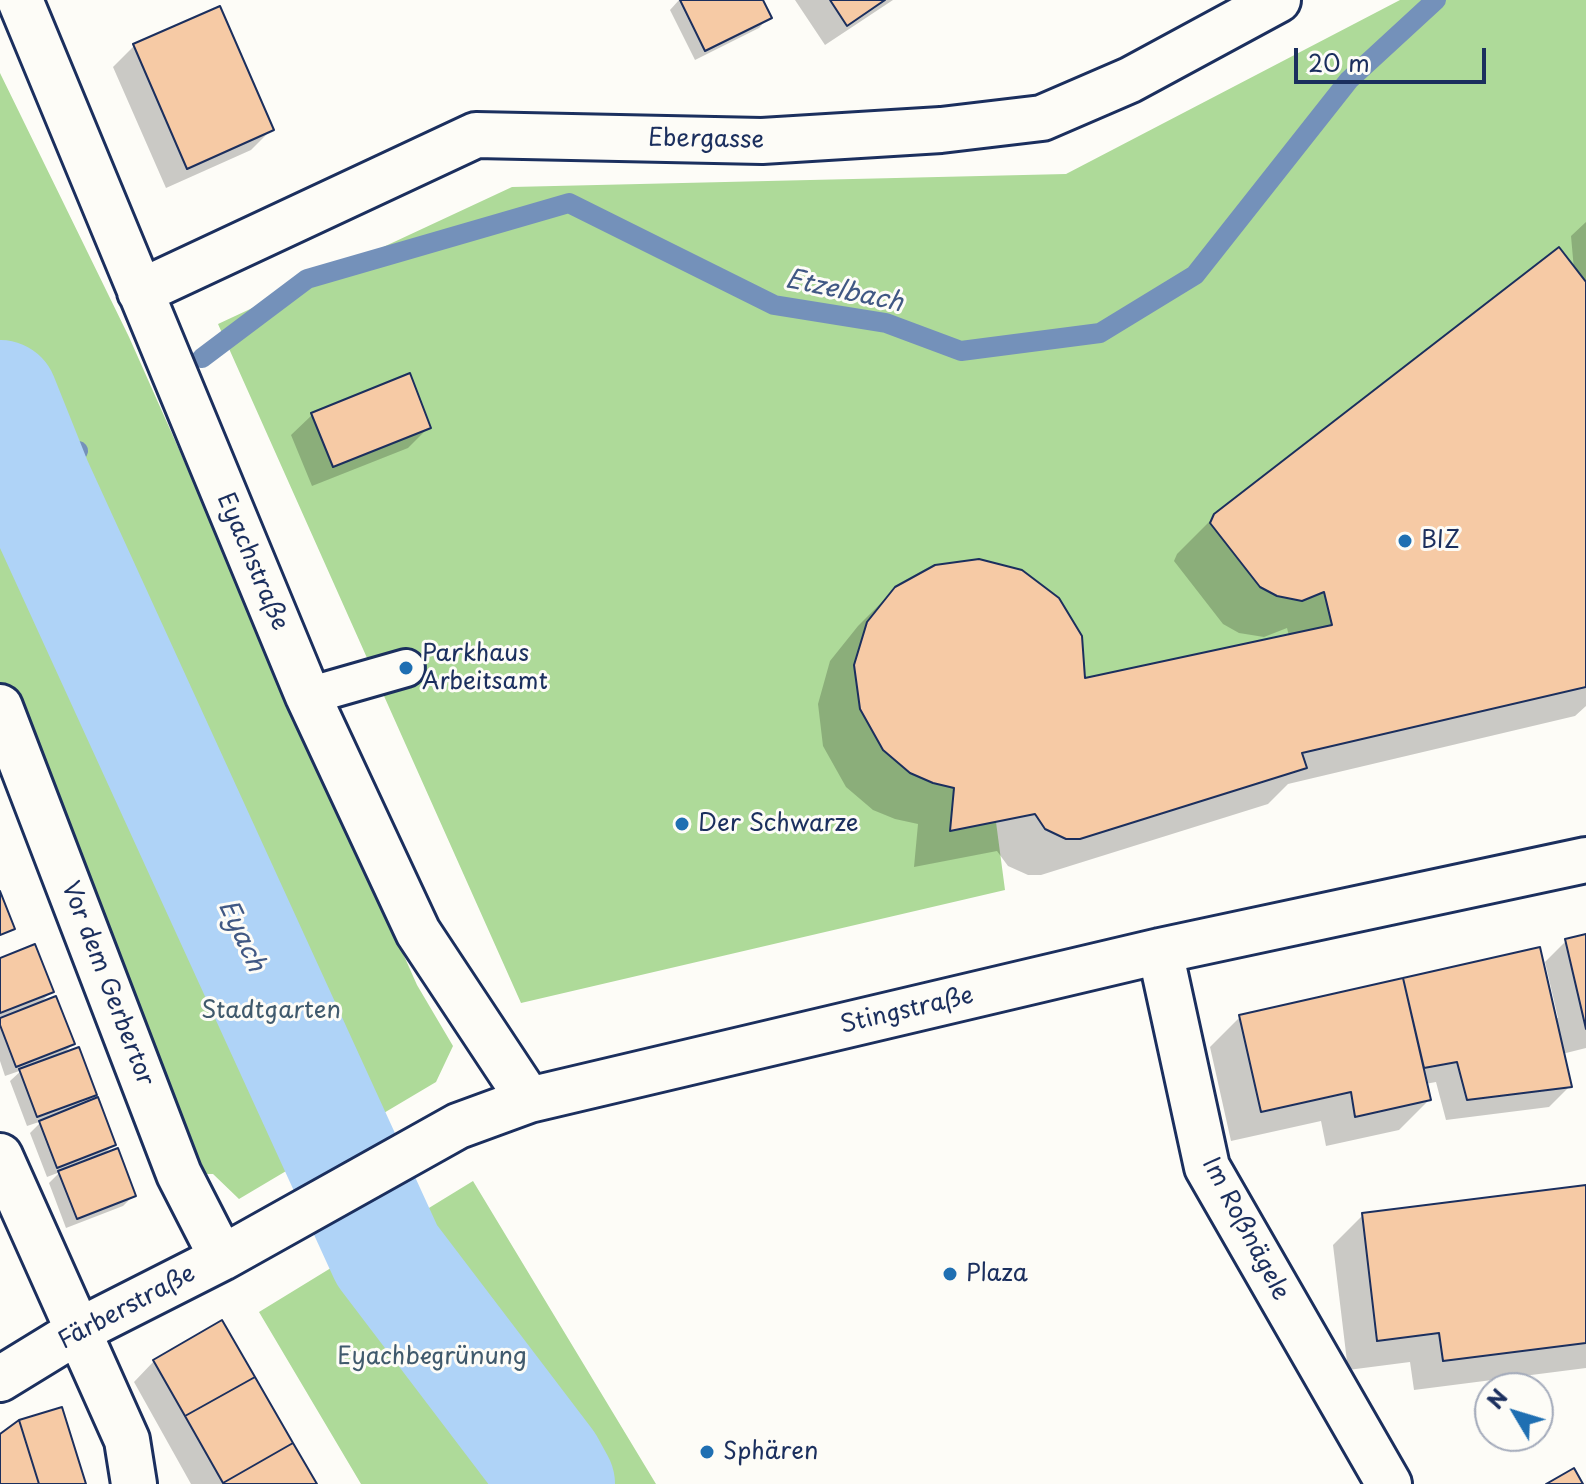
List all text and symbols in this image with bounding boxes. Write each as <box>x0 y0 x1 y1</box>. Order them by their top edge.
scale bar <box>1298 32 1490 82</box>
text: 20 m <box>1308 44 1370 80</box>
street label: Ebergasse <box>648 125 764 155</box>
water label: Etzelbach <box>782 264 906 320</box>
street label: Eyachstraße <box>210 489 294 635</box>
place label: BIZ <box>1421 527 1460 555</box>
marker: BIZ <box>1396 532 1414 550</box>
place label: Parkhaus Arbeitsamt <box>422 640 548 696</box>
marker: Parkhaus Arbeitsamt <box>397 659 415 677</box>
place label: Der Schwarze <box>698 810 858 838</box>
marker: Der Schwarze <box>673 815 691 833</box>
street label: Vor dem Gerbertor <box>55 878 159 1090</box>
water label: Eyach <box>211 895 271 977</box>
street label: Stingstraße <box>837 982 977 1040</box>
park label: Stadtgarten <box>201 997 341 1025</box>
street label: Im Roßnägele <box>1195 1153 1295 1305</box>
street label: Färberstraße <box>54 1260 200 1356</box>
place label: Plaza <box>966 1260 1028 1288</box>
marker: Plaza <box>941 1265 959 1283</box>
park label: Eyachbegrünung <box>337 1343 527 1371</box>
north arrow <box>1474 1372 1554 1452</box>
text: N <box>1478 1381 1515 1415</box>
place label: Sphären <box>723 1438 818 1466</box>
marker: Sphären <box>698 1443 716 1461</box>

